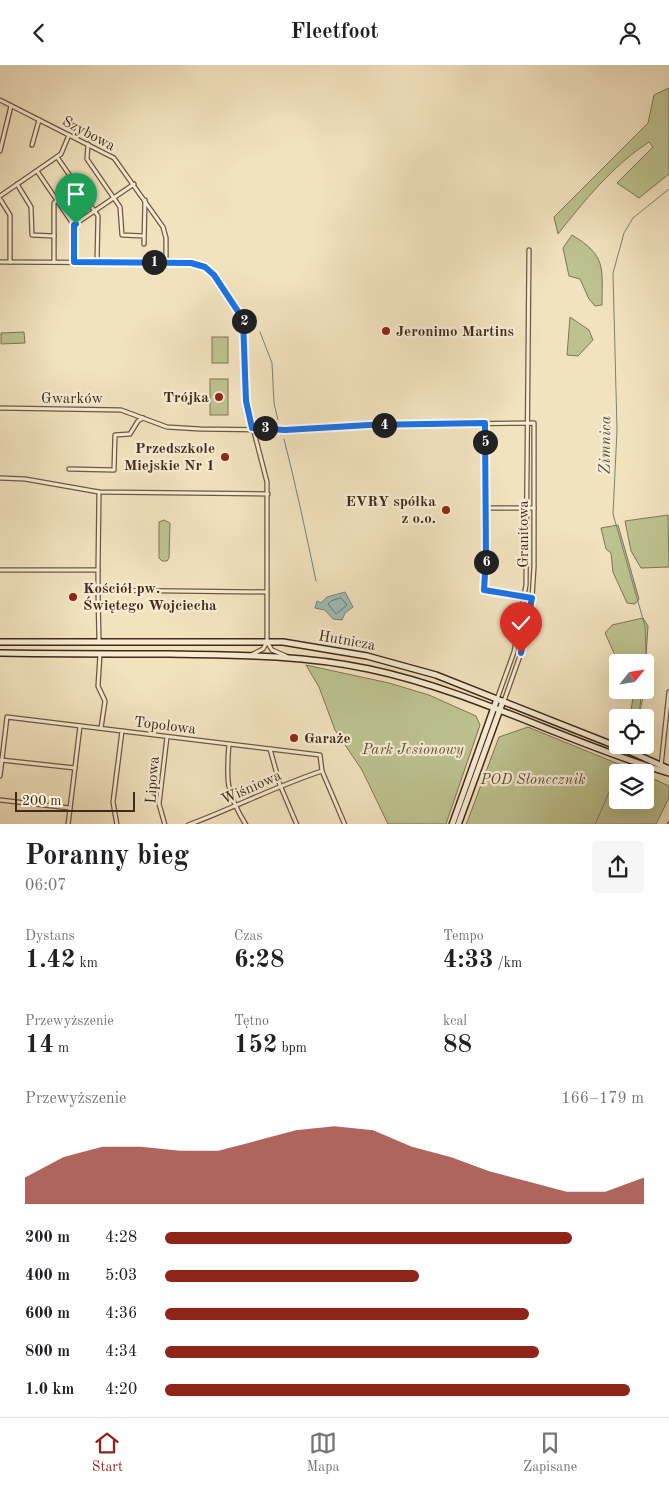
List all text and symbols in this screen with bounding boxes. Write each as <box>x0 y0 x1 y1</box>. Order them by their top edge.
icon: back <box>25 19 53 47</box>
icon: person <box>616 19 644 47</box>
text: Fleetfoot <box>290 21 379 43</box>
street label: Szybowa <box>59 114 118 155</box>
pin <box>55 173 97 224</box>
icon: arrive <box>62 180 90 208</box>
pin: 1 <box>142 249 166 275</box>
text: 1 <box>150 255 159 269</box>
pin: 2 <box>232 309 256 333</box>
text: 2 <box>240 314 249 328</box>
marker: Jeronimo Martins <box>380 325 392 337</box>
place label: Jeronimo Martins <box>396 325 514 340</box>
place label: Trójka <box>163 391 209 406</box>
marker: Trójka <box>213 391 225 403</box>
street label: Gwarków <box>41 392 103 407</box>
pin: 4 <box>372 413 396 437</box>
pin: 3 <box>252 415 278 441</box>
water label: Zimnica <box>597 415 615 475</box>
text: 4 <box>380 418 389 432</box>
text: 3 <box>261 421 270 435</box>
pin: 5 <box>472 429 498 455</box>
text: 5 <box>481 435 490 449</box>
place label: Przedszkole Miejskie Nr 1 <box>124 442 215 474</box>
marker: Przedszkole Miejskie Nr 1 <box>219 451 231 463</box>
place label: EVRY spółka z o.o. <box>345 495 436 527</box>
street label: Granitowa <box>517 500 532 568</box>
marker: EVRY spółka z o.o. <box>440 504 452 516</box>
pin: 6 <box>474 549 498 575</box>
text: 6 <box>482 555 491 569</box>
place label: Kościół pw. Świętego Wojciecha <box>83 582 217 614</box>
marker: Kościół pw. Świętego Wojciecha <box>67 591 79 603</box>
pin <box>500 602 542 653</box>
icon: check <box>507 609 535 637</box>
street label: Hutnicza <box>317 629 377 654</box>
north arrow <box>609 654 654 699</box>
map controls <box>609 654 654 809</box>
button: locate <box>609 709 654 754</box>
street label: Topolowa <box>133 715 197 738</box>
marker: Garaże <box>288 732 300 744</box>
place label: Garaże <box>304 732 351 747</box>
park label: Park Jesionowy <box>361 743 464 758</box>
street label: Lipowa <box>144 755 163 804</box>
button: layers <box>609 764 654 809</box>
street label: Wiśniowa <box>219 768 284 808</box>
park label: POD Słonecznik <box>479 773 586 788</box>
scale bar <box>15 789 135 813</box>
text: 200 m <box>22 794 61 808</box>
button: share <box>592 841 644 893</box>
text: Poranny bieg <box>25 843 189 871</box>
text: 06:07 <box>25 878 67 894</box>
text: Dystans <box>25 929 75 943</box>
text: Czas <box>234 929 263 943</box>
text: Tempo <box>443 929 484 943</box>
text: 1.42 <box>25 948 76 973</box>
text: 6:28 <box>234 948 285 973</box>
text: 4:33 <box>443 948 494 973</box>
text: km <box>76 956 98 970</box>
text: /km <box>494 956 522 970</box>
text: Przewyższenie <box>25 1014 114 1028</box>
text: Tętno <box>234 1014 269 1028</box>
text: kcal <box>443 1014 467 1028</box>
text: 14 <box>25 1033 54 1058</box>
text: 152 <box>234 1033 278 1058</box>
text: 88 <box>443 1033 472 1058</box>
text: m <box>54 1041 69 1055</box>
text: bpm <box>278 1041 307 1055</box>
text: Przewyższenie <box>25 1091 126 1107</box>
text: 166–179 m <box>561 1091 644 1107</box>
text: 200 m <box>25 1230 70 1246</box>
text: 4:28 <box>105 1230 137 1246</box>
text: 400 m <box>25 1268 70 1284</box>
text: 5:03 <box>105 1268 137 1284</box>
text: 600 m <box>25 1306 70 1322</box>
text: 4:36 <box>105 1306 137 1322</box>
text: 800 m <box>25 1344 70 1360</box>
text: 4:34 <box>105 1344 137 1360</box>
text: 1.0 km <box>25 1382 74 1398</box>
text: 4:20 <box>105 1382 137 1398</box>
tab: Start <box>92 1429 123 1476</box>
tab: Mapa <box>307 1429 339 1476</box>
tab: Zapisane <box>523 1429 577 1476</box>

